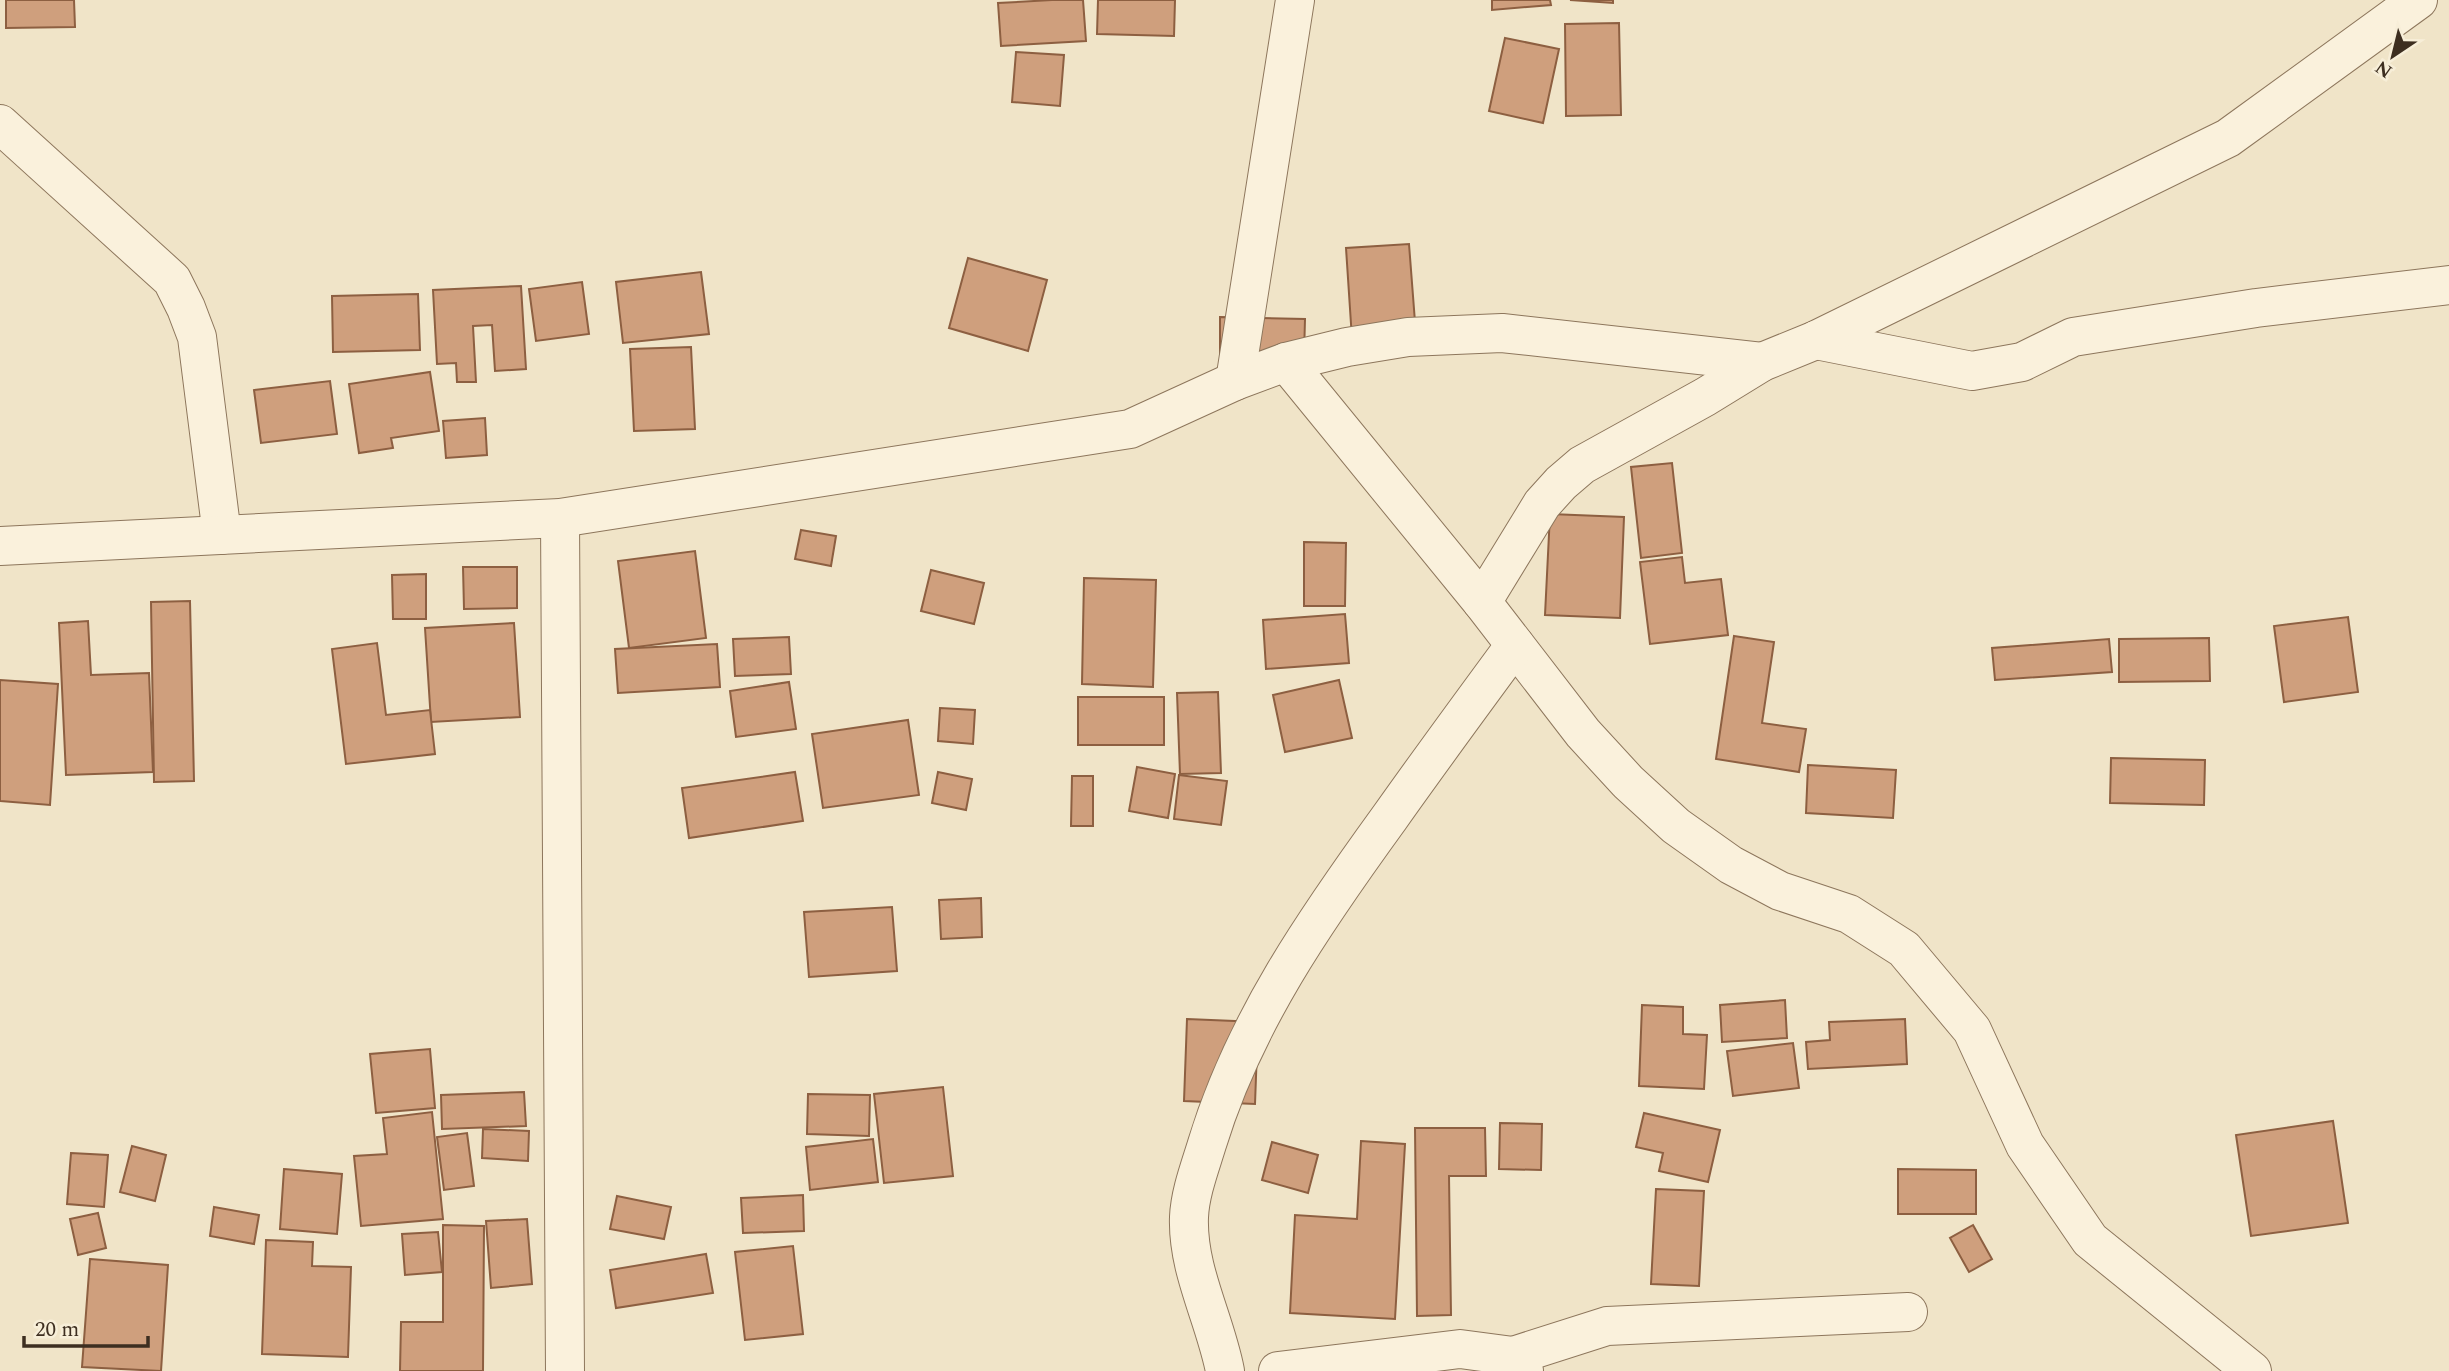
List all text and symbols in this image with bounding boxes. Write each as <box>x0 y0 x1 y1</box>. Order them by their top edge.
north arrow <box>2358 21 2428 91</box>
text: N <box>2369 52 2399 85</box>
scale bar <box>24 1304 149 1348</box>
text: 20 m <box>35 1314 79 1346</box>

